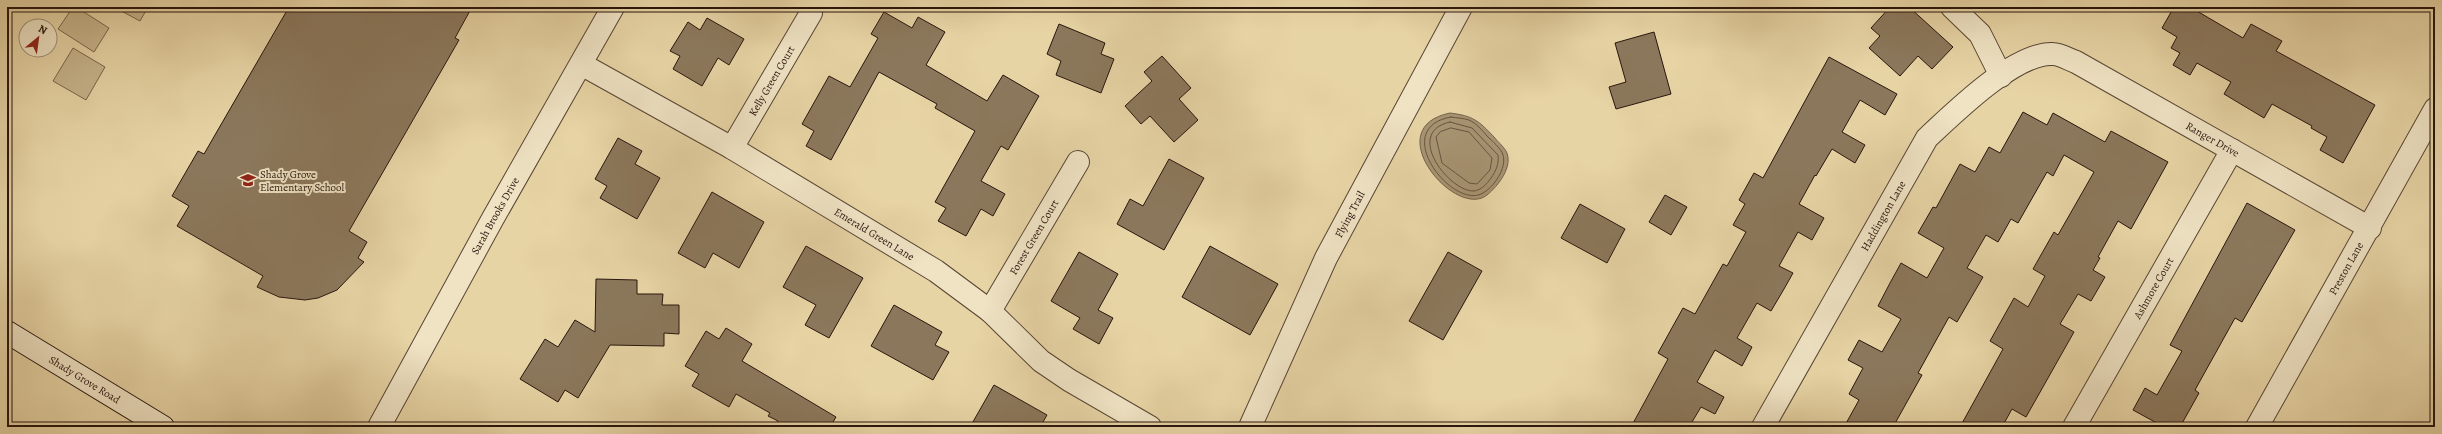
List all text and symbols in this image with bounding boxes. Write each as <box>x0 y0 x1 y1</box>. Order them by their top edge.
north arrow <box>18 18 58 58</box>
text: N <box>35 21 50 38</box>
street label: Kelly Green Court <box>745 42 798 119</box>
street label: Ranger Drive <box>2183 118 2242 160</box>
place label: Shady Grove Elementary School <box>260 167 345 195</box>
school or university icon: Shady Grove Elementary School <box>239 171 257 189</box>
street label: Sarah Brooks Drive <box>467 174 522 257</box>
street label: Haddington Lane <box>1857 178 1909 254</box>
street label: Flying Trail <box>1331 188 1368 240</box>
street label: Forest Green Court <box>1006 196 1062 277</box>
street label: Emerald Green Lane <box>831 204 917 264</box>
street label: Preston Lane <box>2325 239 2367 297</box>
street label: Ashmore Court <box>2129 254 2177 322</box>
street label: Shady Grove Road <box>46 352 123 407</box>

